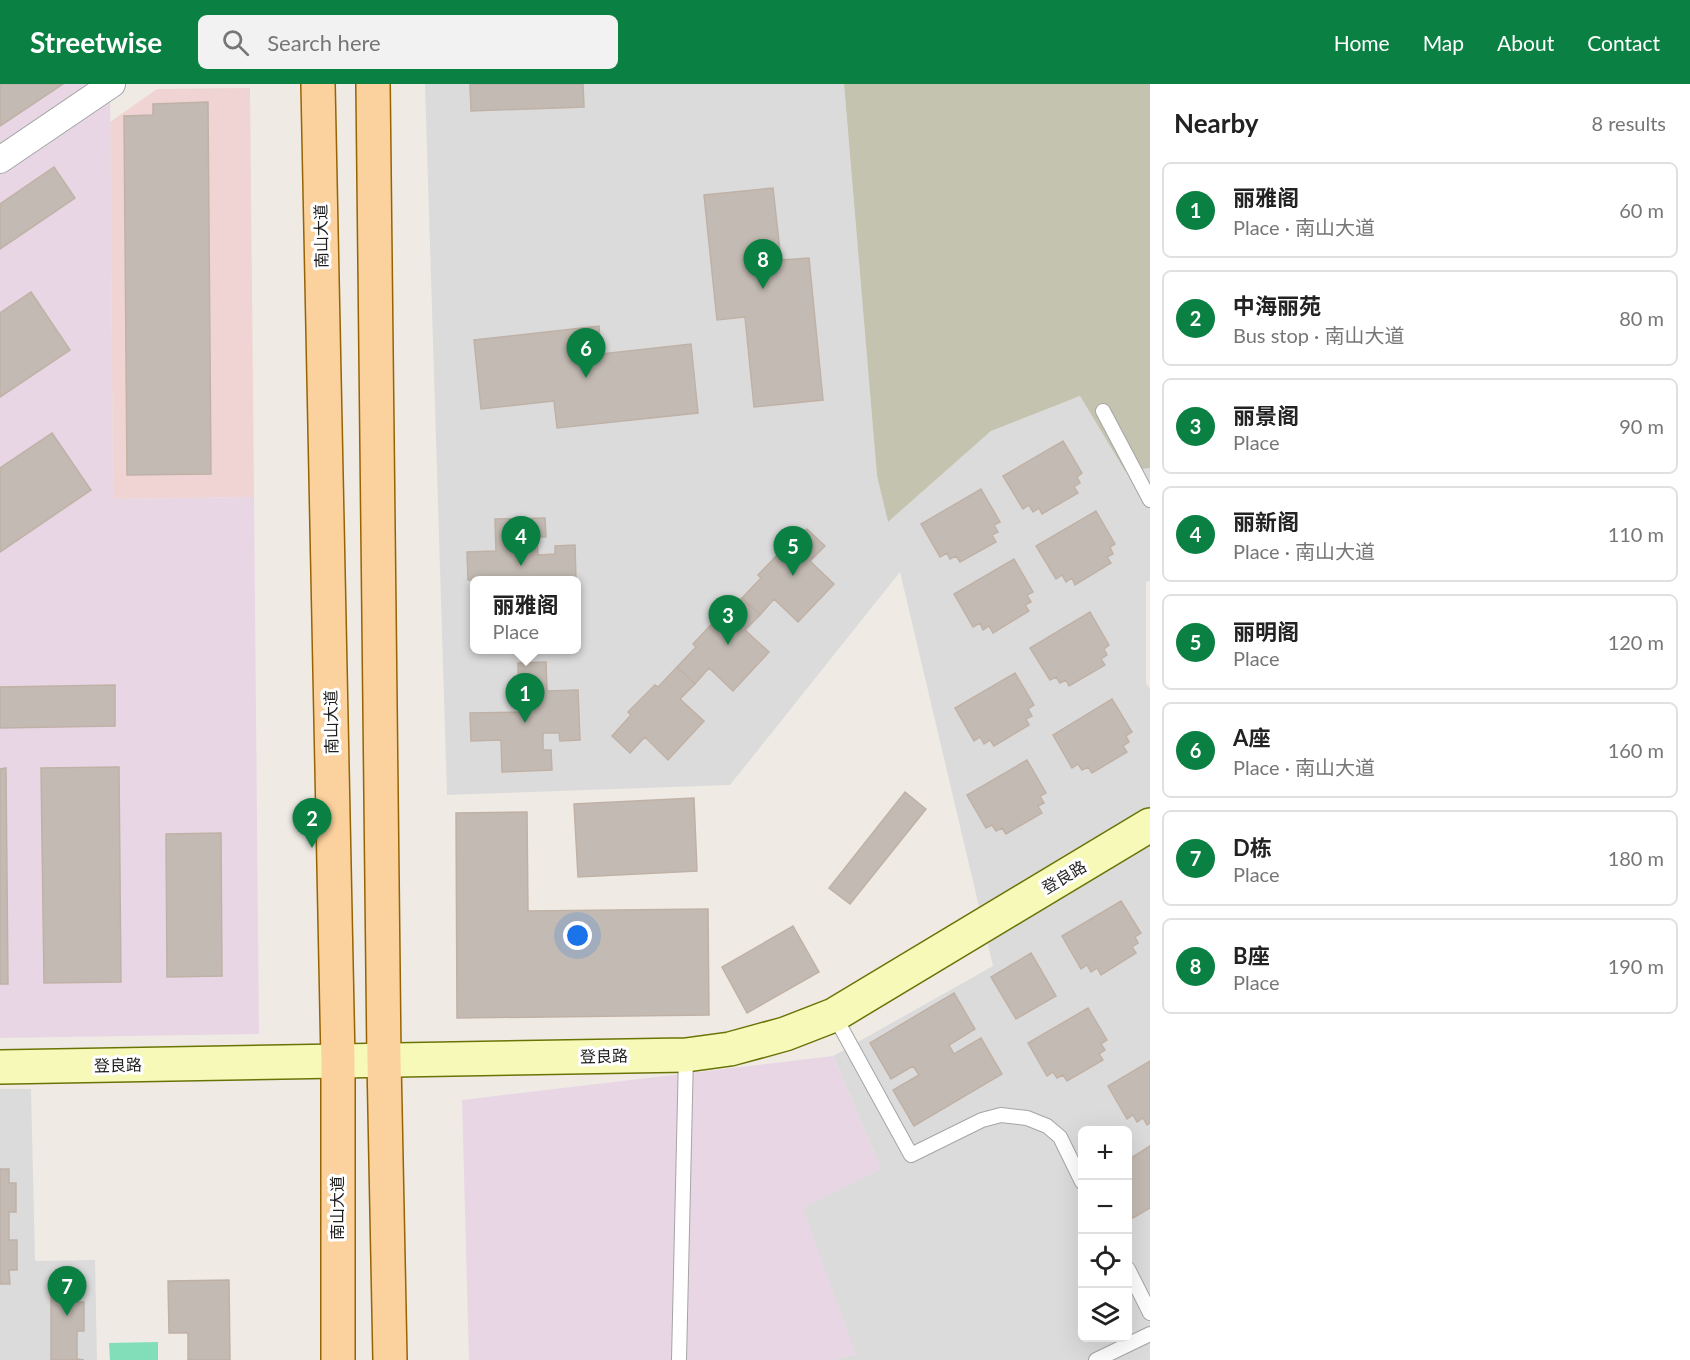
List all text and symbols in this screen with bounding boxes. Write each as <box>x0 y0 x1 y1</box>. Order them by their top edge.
search box <box>198 15 618 69</box>
text: Streetwise <box>30 25 162 59</box>
icon: search <box>219 26 252 59</box>
text: Search here <box>267 29 381 56</box>
text: Home <box>1334 30 1390 55</box>
text: Map <box>1423 30 1464 55</box>
text: About <box>1497 30 1554 55</box>
text: Contact <box>1587 30 1660 55</box>
text: Nearby <box>1174 107 1259 139</box>
text: 8 results <box>1591 111 1666 135</box>
text: 丽雅阁 <box>1233 184 1299 211</box>
text: 1 <box>1190 198 1201 222</box>
text: 60 m <box>1619 198 1664 222</box>
street label: 南山大道 <box>310 204 331 268</box>
text: Place · 南山大道 <box>1233 215 1375 239</box>
pin: 8 <box>744 240 783 289</box>
text: 中海丽苑 <box>1233 292 1321 319</box>
text: 2 <box>1190 306 1201 330</box>
text: 80 m <box>1619 306 1664 330</box>
text: Bus stop · 南山大道 <box>1233 323 1404 347</box>
pin: 6 <box>566 328 606 378</box>
text: 丽景阁 <box>1233 402 1299 429</box>
text: 3 <box>1190 414 1201 438</box>
text: 90 m <box>1619 414 1664 438</box>
text: Place <box>1233 430 1280 454</box>
text: 丽新阁 <box>1233 508 1299 535</box>
pin: 4 <box>502 516 540 566</box>
text: 4 <box>1190 522 1201 546</box>
text: 110 m <box>1608 522 1664 546</box>
pin: 5 <box>774 526 812 576</box>
text: Place · 南山大道 <box>1233 539 1375 563</box>
popup <box>470 576 581 654</box>
text: 丽雅阁 <box>492 591 559 618</box>
pin: 3 <box>708 596 748 645</box>
text: 丽明阁 <box>1233 618 1299 645</box>
text: Place <box>492 619 539 643</box>
text: 5 <box>1190 630 1201 654</box>
text: 120 m <box>1608 630 1664 654</box>
text: Place <box>1233 646 1280 670</box>
pin: 1 <box>506 674 544 723</box>
street label: 南山大道 <box>320 690 341 754</box>
text: A座 <box>1233 724 1270 751</box>
text: 6 <box>1190 738 1201 762</box>
text: 160 m <box>1608 738 1664 762</box>
text: Place · 南山大道 <box>1233 755 1375 779</box>
pin: 2 <box>292 798 332 848</box>
text: D栋 <box>1233 834 1272 861</box>
text: 7 <box>1190 846 1201 870</box>
text: 180 m <box>1608 846 1664 870</box>
street label: 登良路 <box>1038 856 1089 897</box>
text: Place <box>1233 862 1280 886</box>
your location <box>563 921 592 950</box>
text: B座 <box>1233 942 1270 969</box>
text: 8 <box>1190 954 1201 978</box>
text: 190 m <box>1608 954 1664 978</box>
text: Place <box>1233 970 1280 994</box>
street label: 登良路 <box>580 1046 628 1065</box>
street label: 登良路 <box>94 1055 142 1074</box>
map controls <box>1078 1126 1132 1342</box>
button: + <box>1078 1126 1132 1180</box>
street label: 南山大道 <box>327 1176 346 1240</box>
button: − <box>1078 1180 1132 1234</box>
button: locate <box>1078 1234 1132 1288</box>
pin: 7 <box>48 1266 86 1316</box>
button: layers <box>1078 1288 1132 1342</box>

